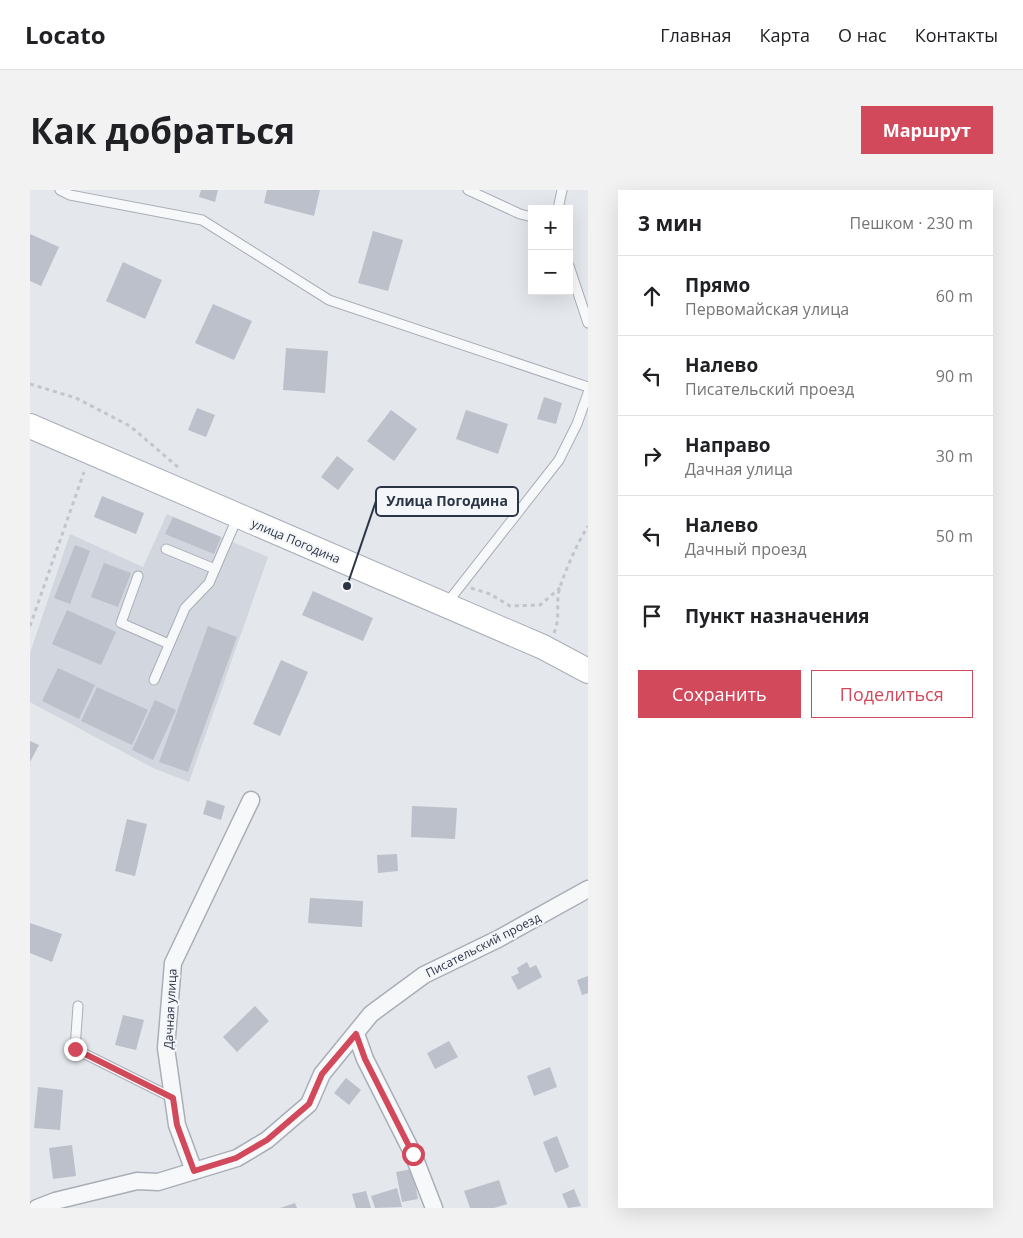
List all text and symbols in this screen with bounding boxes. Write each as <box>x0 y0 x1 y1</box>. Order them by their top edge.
text: Locato <box>25 18 106 51</box>
text: Главная <box>660 23 732 47</box>
text: Карта <box>760 23 810 47</box>
text: О нас <box>838 23 887 47</box>
text: Контакты <box>915 23 998 47</box>
button: Маршрут <box>861 106 993 154</box>
text: Как добраться <box>30 107 295 154</box>
map controls <box>528 205 573 295</box>
button: + <box>528 205 573 250</box>
text: 3 мин <box>638 209 702 237</box>
text: Пешком · 230 m <box>850 212 973 234</box>
button: − <box>528 250 573 295</box>
text: Прямо <box>685 272 750 298</box>
icon: ahead <box>638 282 666 310</box>
text: 60 m <box>936 285 973 307</box>
text: Первомайская улица <box>685 298 849 320</box>
text: Налево <box>685 352 758 378</box>
icon: left <box>638 362 666 390</box>
text: 90 m <box>936 365 973 387</box>
text: Писательский проезд <box>685 378 854 400</box>
text: Направо <box>685 432 771 458</box>
icon: right <box>638 442 666 470</box>
text: 30 m <box>936 445 973 467</box>
text: Дачная улица <box>685 458 793 480</box>
callout: Улица Погодина <box>376 487 518 516</box>
text: Улица Погодина <box>386 491 508 510</box>
text: Налево <box>685 512 758 538</box>
street label: улица Погодина <box>249 515 343 567</box>
icon: left <box>638 522 666 550</box>
text: 50 m <box>936 525 973 547</box>
text: Дачный проезд <box>685 538 807 560</box>
icon: arrive <box>638 602 666 630</box>
text: Пункт назначения <box>685 603 870 629</box>
button: Сохранить <box>638 670 801 718</box>
button: Поделиться <box>811 670 973 718</box>
street label: Писательский проезд <box>423 909 543 981</box>
street label: Дачная улица <box>159 968 181 1050</box>
route end <box>64 1038 87 1061</box>
route start <box>402 1143 425 1166</box>

